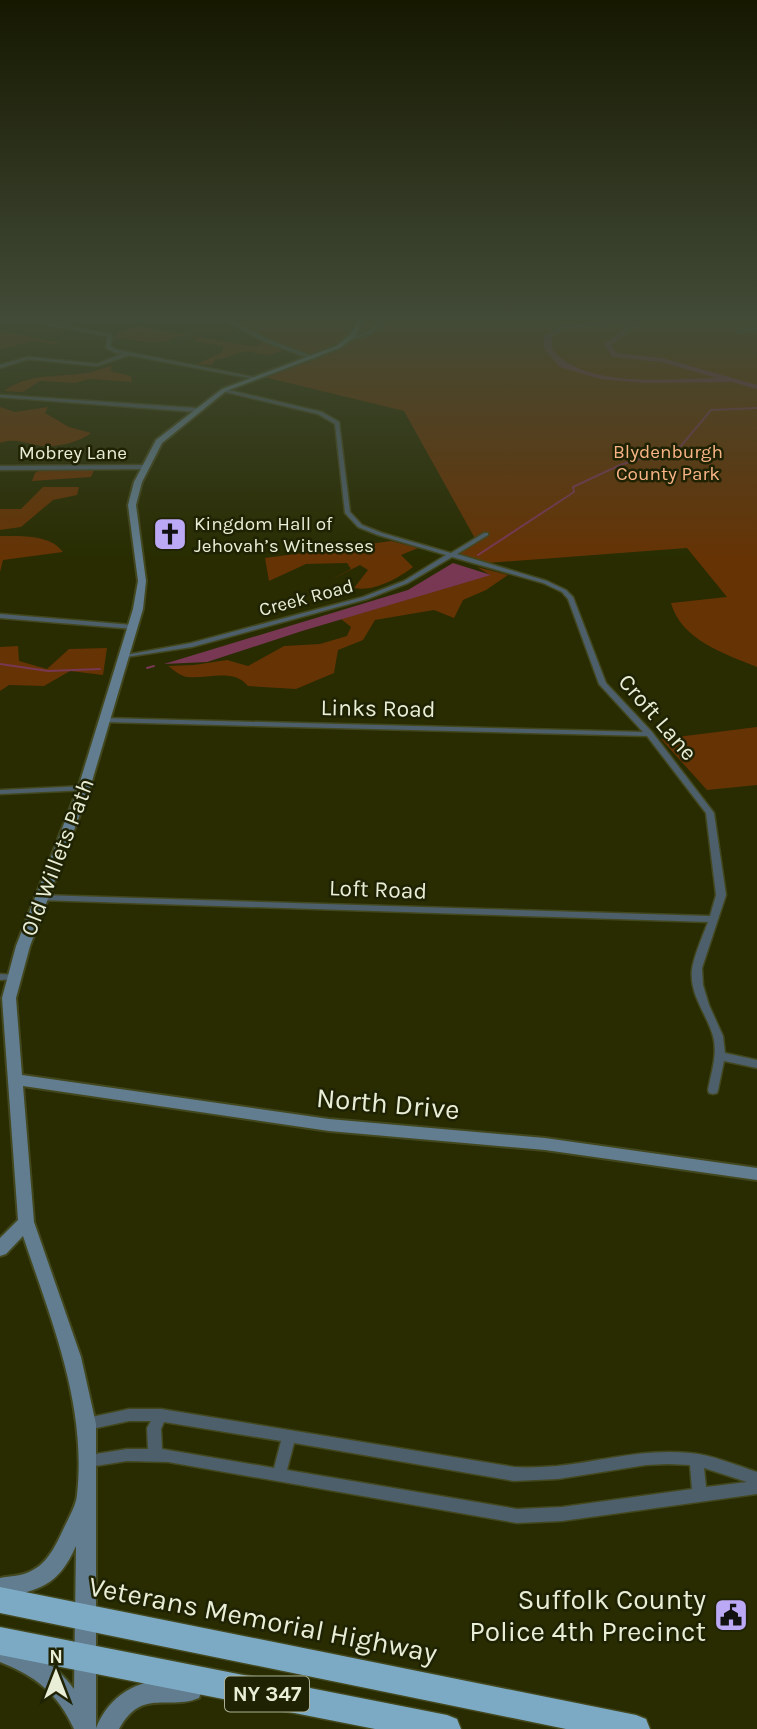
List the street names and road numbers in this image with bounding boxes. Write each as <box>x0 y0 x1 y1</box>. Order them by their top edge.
street label: Mobrey Lane <box>19 442 127 464</box>
street label: Creek Road <box>257 575 356 621</box>
street label: Croft Lane <box>613 668 703 766</box>
street label: Links Road <box>320 694 436 723</box>
street label: Old Willets Path <box>15 775 100 940</box>
street label: Loft Road <box>328 874 428 905</box>
street label: North Drive <box>315 1081 461 1126</box>
street label: Veterans Memorial Highway <box>86 1569 440 1669</box>
road number: NY 347 <box>225 1676 309 1712</box>

